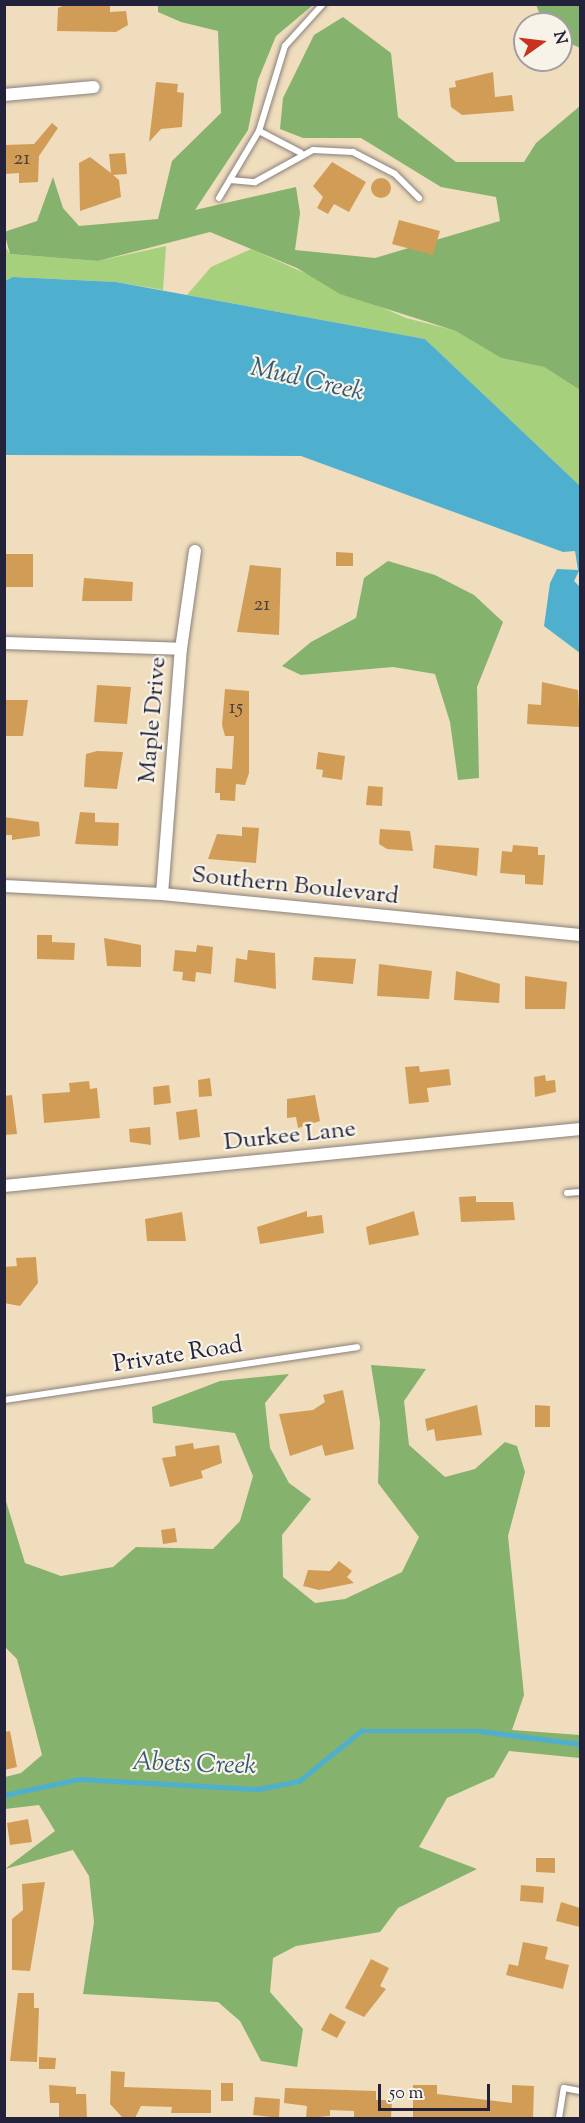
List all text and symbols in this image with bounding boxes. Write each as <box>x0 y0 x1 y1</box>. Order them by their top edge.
north arrow <box>513 12 573 72</box>
text: N <box>546 29 572 47</box>
house number: 21 <box>14 146 30 172</box>
water label: Mud Creek <box>247 353 367 409</box>
house number: 21 <box>254 592 270 618</box>
street label: Maple Drive <box>134 656 174 784</box>
house number: 15 <box>229 695 243 721</box>
street label: Southern Boulevard <box>190 862 400 912</box>
street label: Durkee Lane <box>223 1116 357 1158</box>
street label: Private Road <box>111 1332 245 1380</box>
water label: Abets Creek <box>131 1747 257 1783</box>
scale bar <box>381 2072 494 2110</box>
text: 50 m <box>389 2081 423 2107</box>

